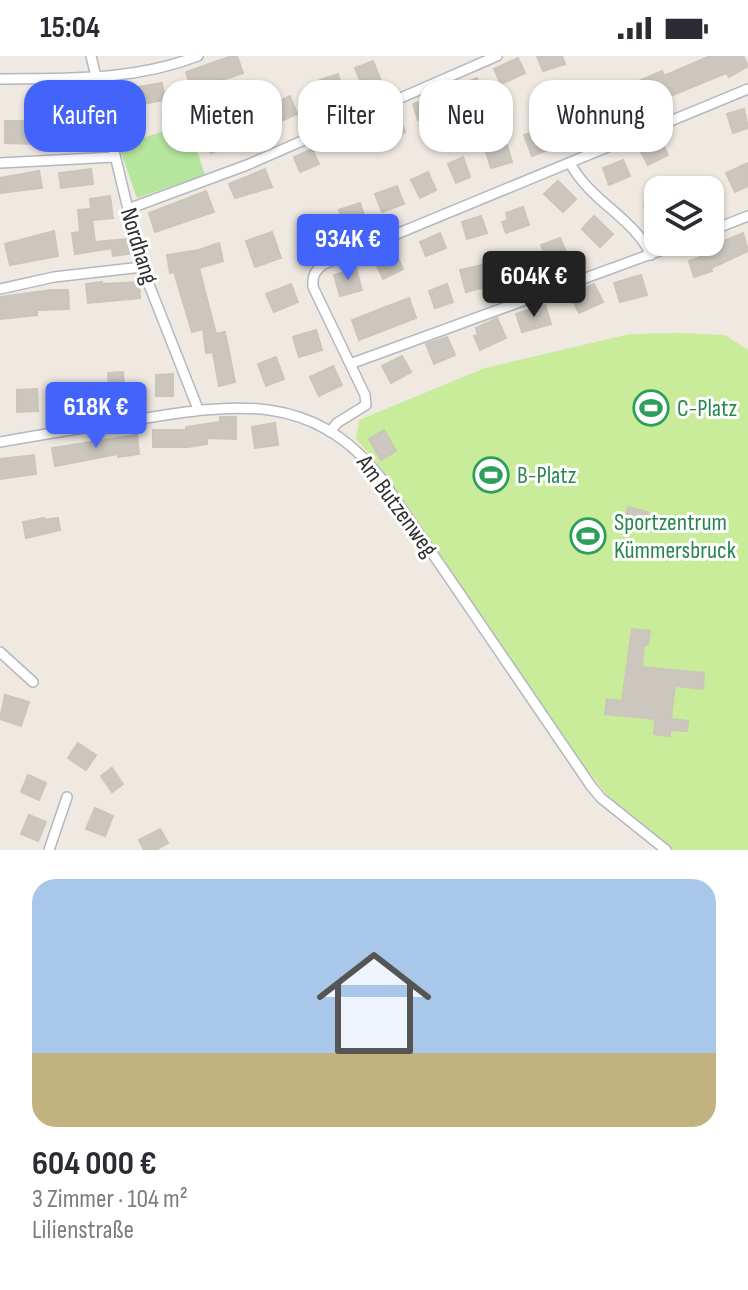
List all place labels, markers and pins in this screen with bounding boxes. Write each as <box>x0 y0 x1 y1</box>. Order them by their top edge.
pin: 934K € <box>283 214 413 282</box>
pin: 604K € <box>469 251 599 319</box>
pin: 618K € <box>31 382 161 450</box>
sports icon: C-Platz <box>632 389 670 427</box>
place label: C-Platz <box>677 394 738 423</box>
sports icon: B-Platz <box>472 456 510 494</box>
place label: B-Platz <box>517 461 577 490</box>
place label: Sportzentrum Kümmersbruck <box>614 508 736 565</box>
sports icon: Sportzentrum Kümmersbruck <box>569 517 607 555</box>

